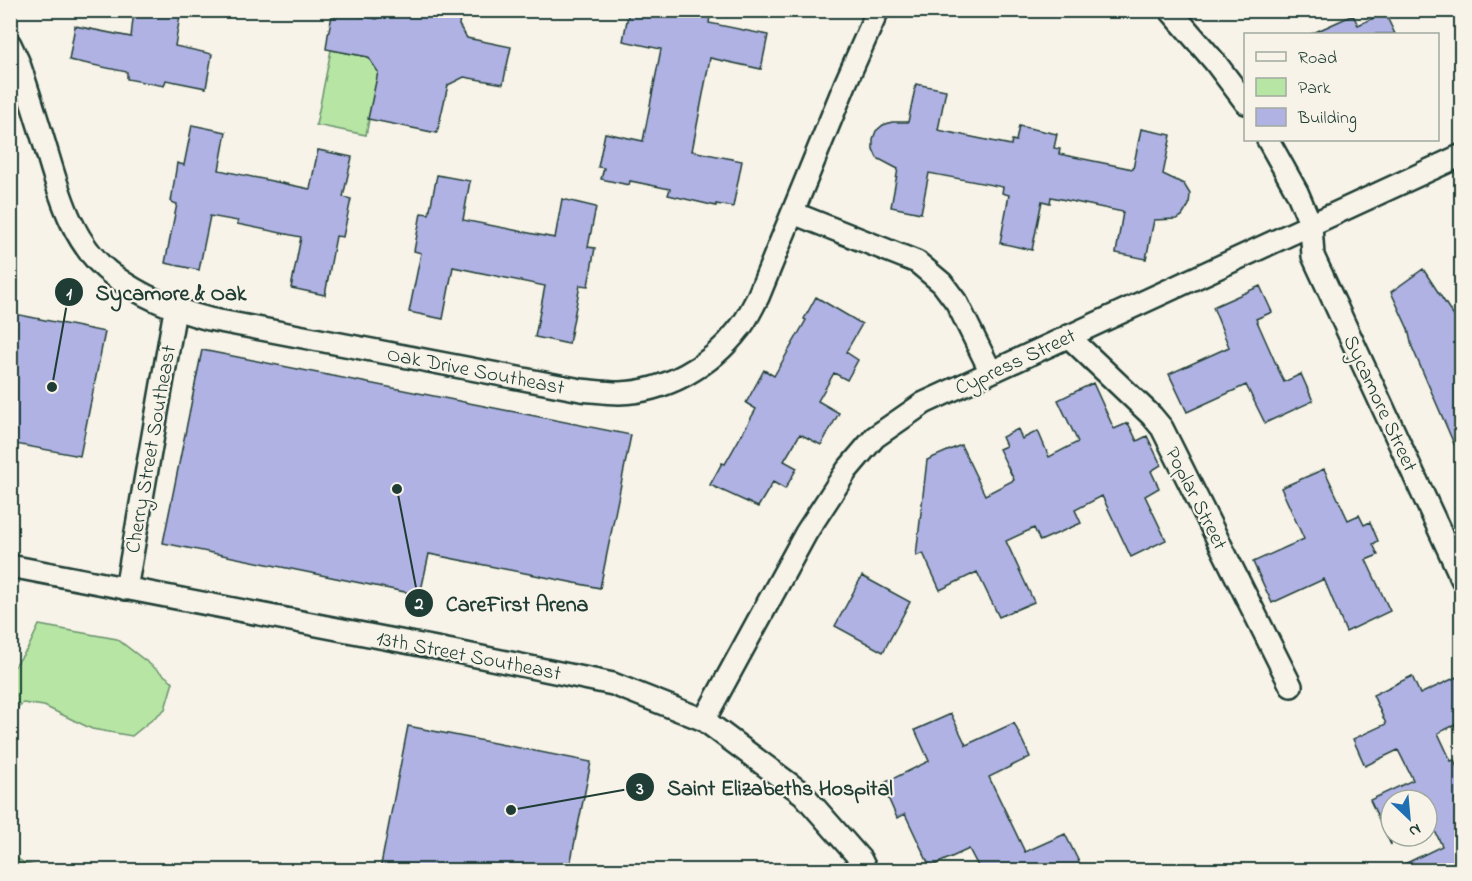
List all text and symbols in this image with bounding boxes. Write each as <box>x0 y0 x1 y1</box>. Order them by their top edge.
legend <box>1244 33 1439 141</box>
text: Road <box>1298 46 1337 72</box>
text: Park <box>1298 76 1331 102</box>
text: Building <box>1297 106 1357 133</box>
callout: Sycamore & Oak <box>54 272 258 312</box>
text: Sycamore & Oak <box>96 279 248 312</box>
text: 1 <box>66 282 72 308</box>
street label: Cypress Street <box>951 322 1082 406</box>
street label: Sycamore Street <box>1333 331 1424 478</box>
street label: Oak Drive Southeast <box>384 340 567 404</box>
street label: Cherry Street Southeast <box>119 343 187 556</box>
street label: Poplar Street <box>1156 442 1234 556</box>
callout: CareFirst Arena <box>404 583 601 623</box>
text: CareFirst Arena <box>446 590 588 622</box>
text: 2 <box>414 592 424 618</box>
street label: 13th Street Southeast <box>374 624 564 690</box>
callout: Saint Elizabeths Hospital <box>625 767 905 807</box>
text: Saint Elizabeths Hospital <box>667 774 893 806</box>
text: 3 <box>635 777 644 803</box>
north arrow <box>1379 788 1439 848</box>
text: N <box>1404 817 1425 843</box>

